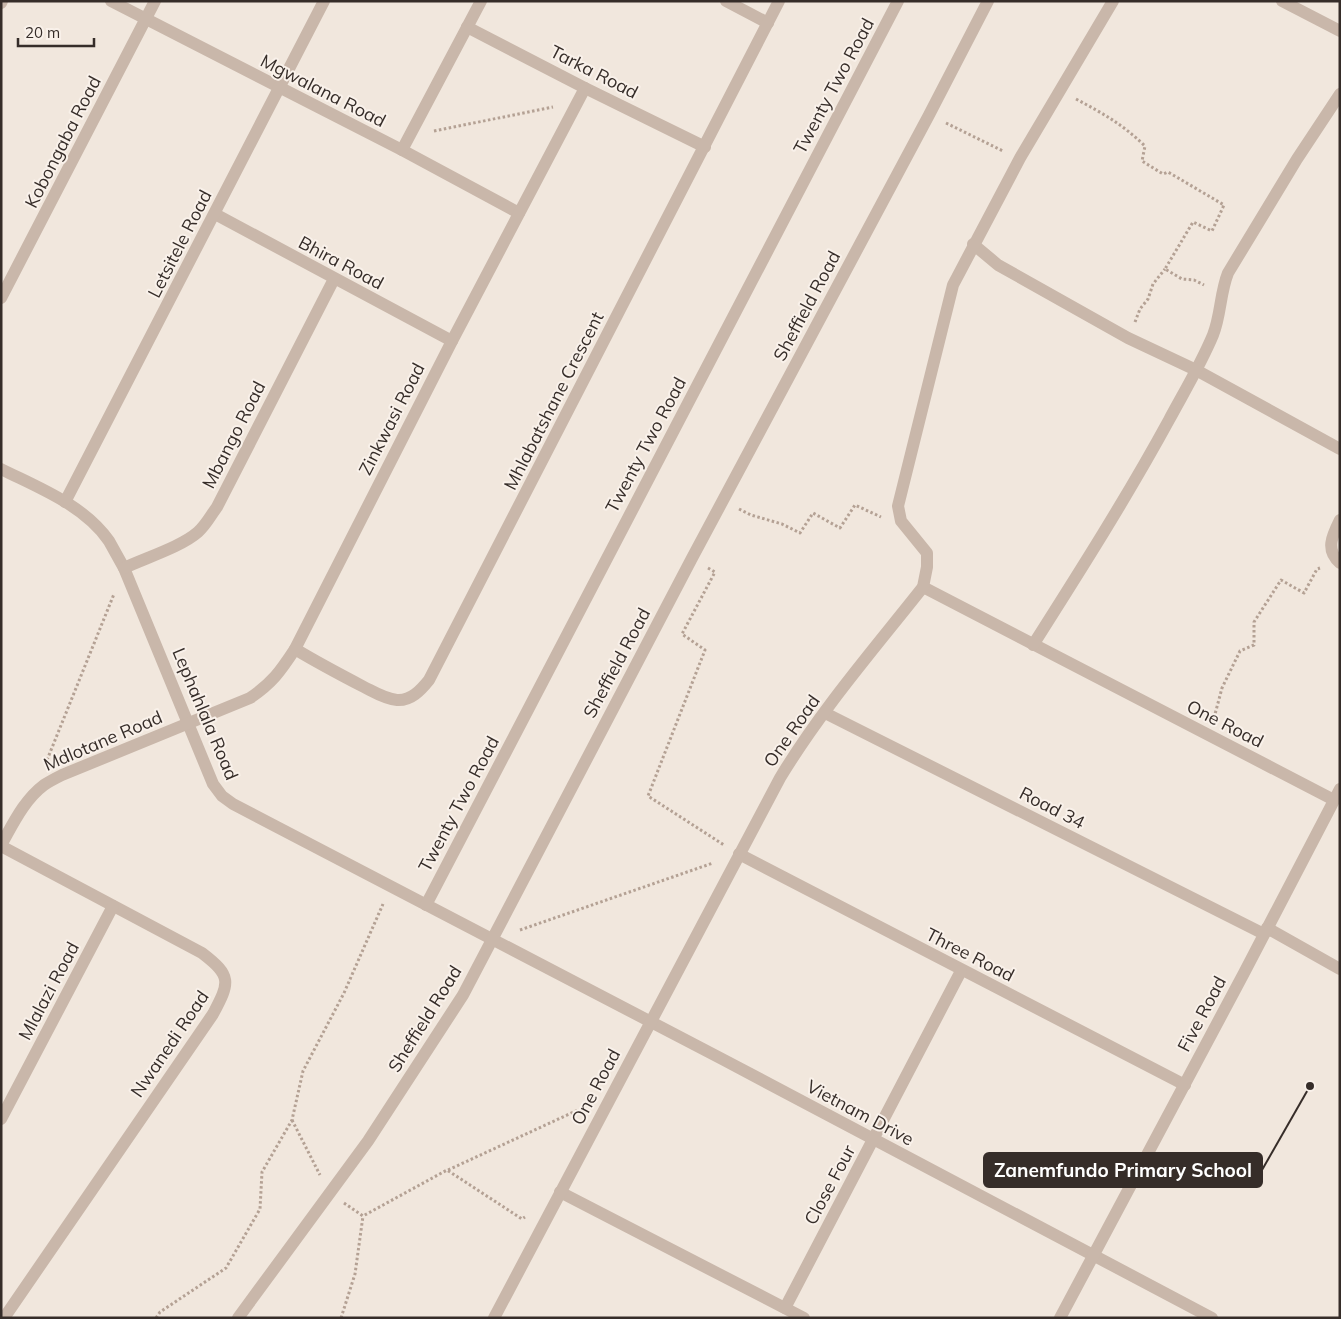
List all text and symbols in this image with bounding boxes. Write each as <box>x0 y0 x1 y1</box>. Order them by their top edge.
street label: Twenty Two Road <box>788 14 879 158</box>
scale bar <box>18 15 94 47</box>
text: 20 m <box>25 23 60 42</box>
street label: Tarka Road <box>546 40 642 104</box>
street label: Mgwalana Road <box>257 49 390 132</box>
street label: Kobongaba Road <box>19 72 106 212</box>
street label: Letsitele Road <box>143 186 217 302</box>
street label: Bhira Road <box>295 231 388 295</box>
street label: Sheffield Road <box>768 247 845 365</box>
street label: Mhlabatshane Crescent <box>499 308 609 494</box>
street label: Zinkwasi Road <box>353 359 430 479</box>
street label: Twenty Two Road <box>600 373 691 517</box>
street label: Mbango Road <box>197 377 270 492</box>
street label: Sheffield Road <box>578 604 655 722</box>
street label: Lephahlala Road <box>167 644 244 783</box>
street label: One Road <box>758 690 825 771</box>
street label: One Road <box>1183 694 1267 753</box>
street label: Mdlotane Road <box>40 705 166 776</box>
street label: Twenty Two Road <box>413 732 504 876</box>
street label: Road 34 <box>1016 781 1089 834</box>
street label: Three Road <box>922 922 1018 987</box>
street label: Mlalazi Road <box>13 938 84 1044</box>
street label: Sheffield Road <box>383 961 466 1076</box>
street label: Five Road <box>1172 972 1231 1056</box>
street label: Nwanedi Road <box>125 986 214 1102</box>
street label: One Road <box>566 1045 625 1129</box>
street label: Vietnam Drive <box>803 1075 918 1150</box>
street label: Close Four <box>799 1140 860 1229</box>
callout: Zanemfundo Primary School <box>984 1153 1262 1187</box>
text: Zanemfundo Primary School <box>994 1158 1252 1182</box>

